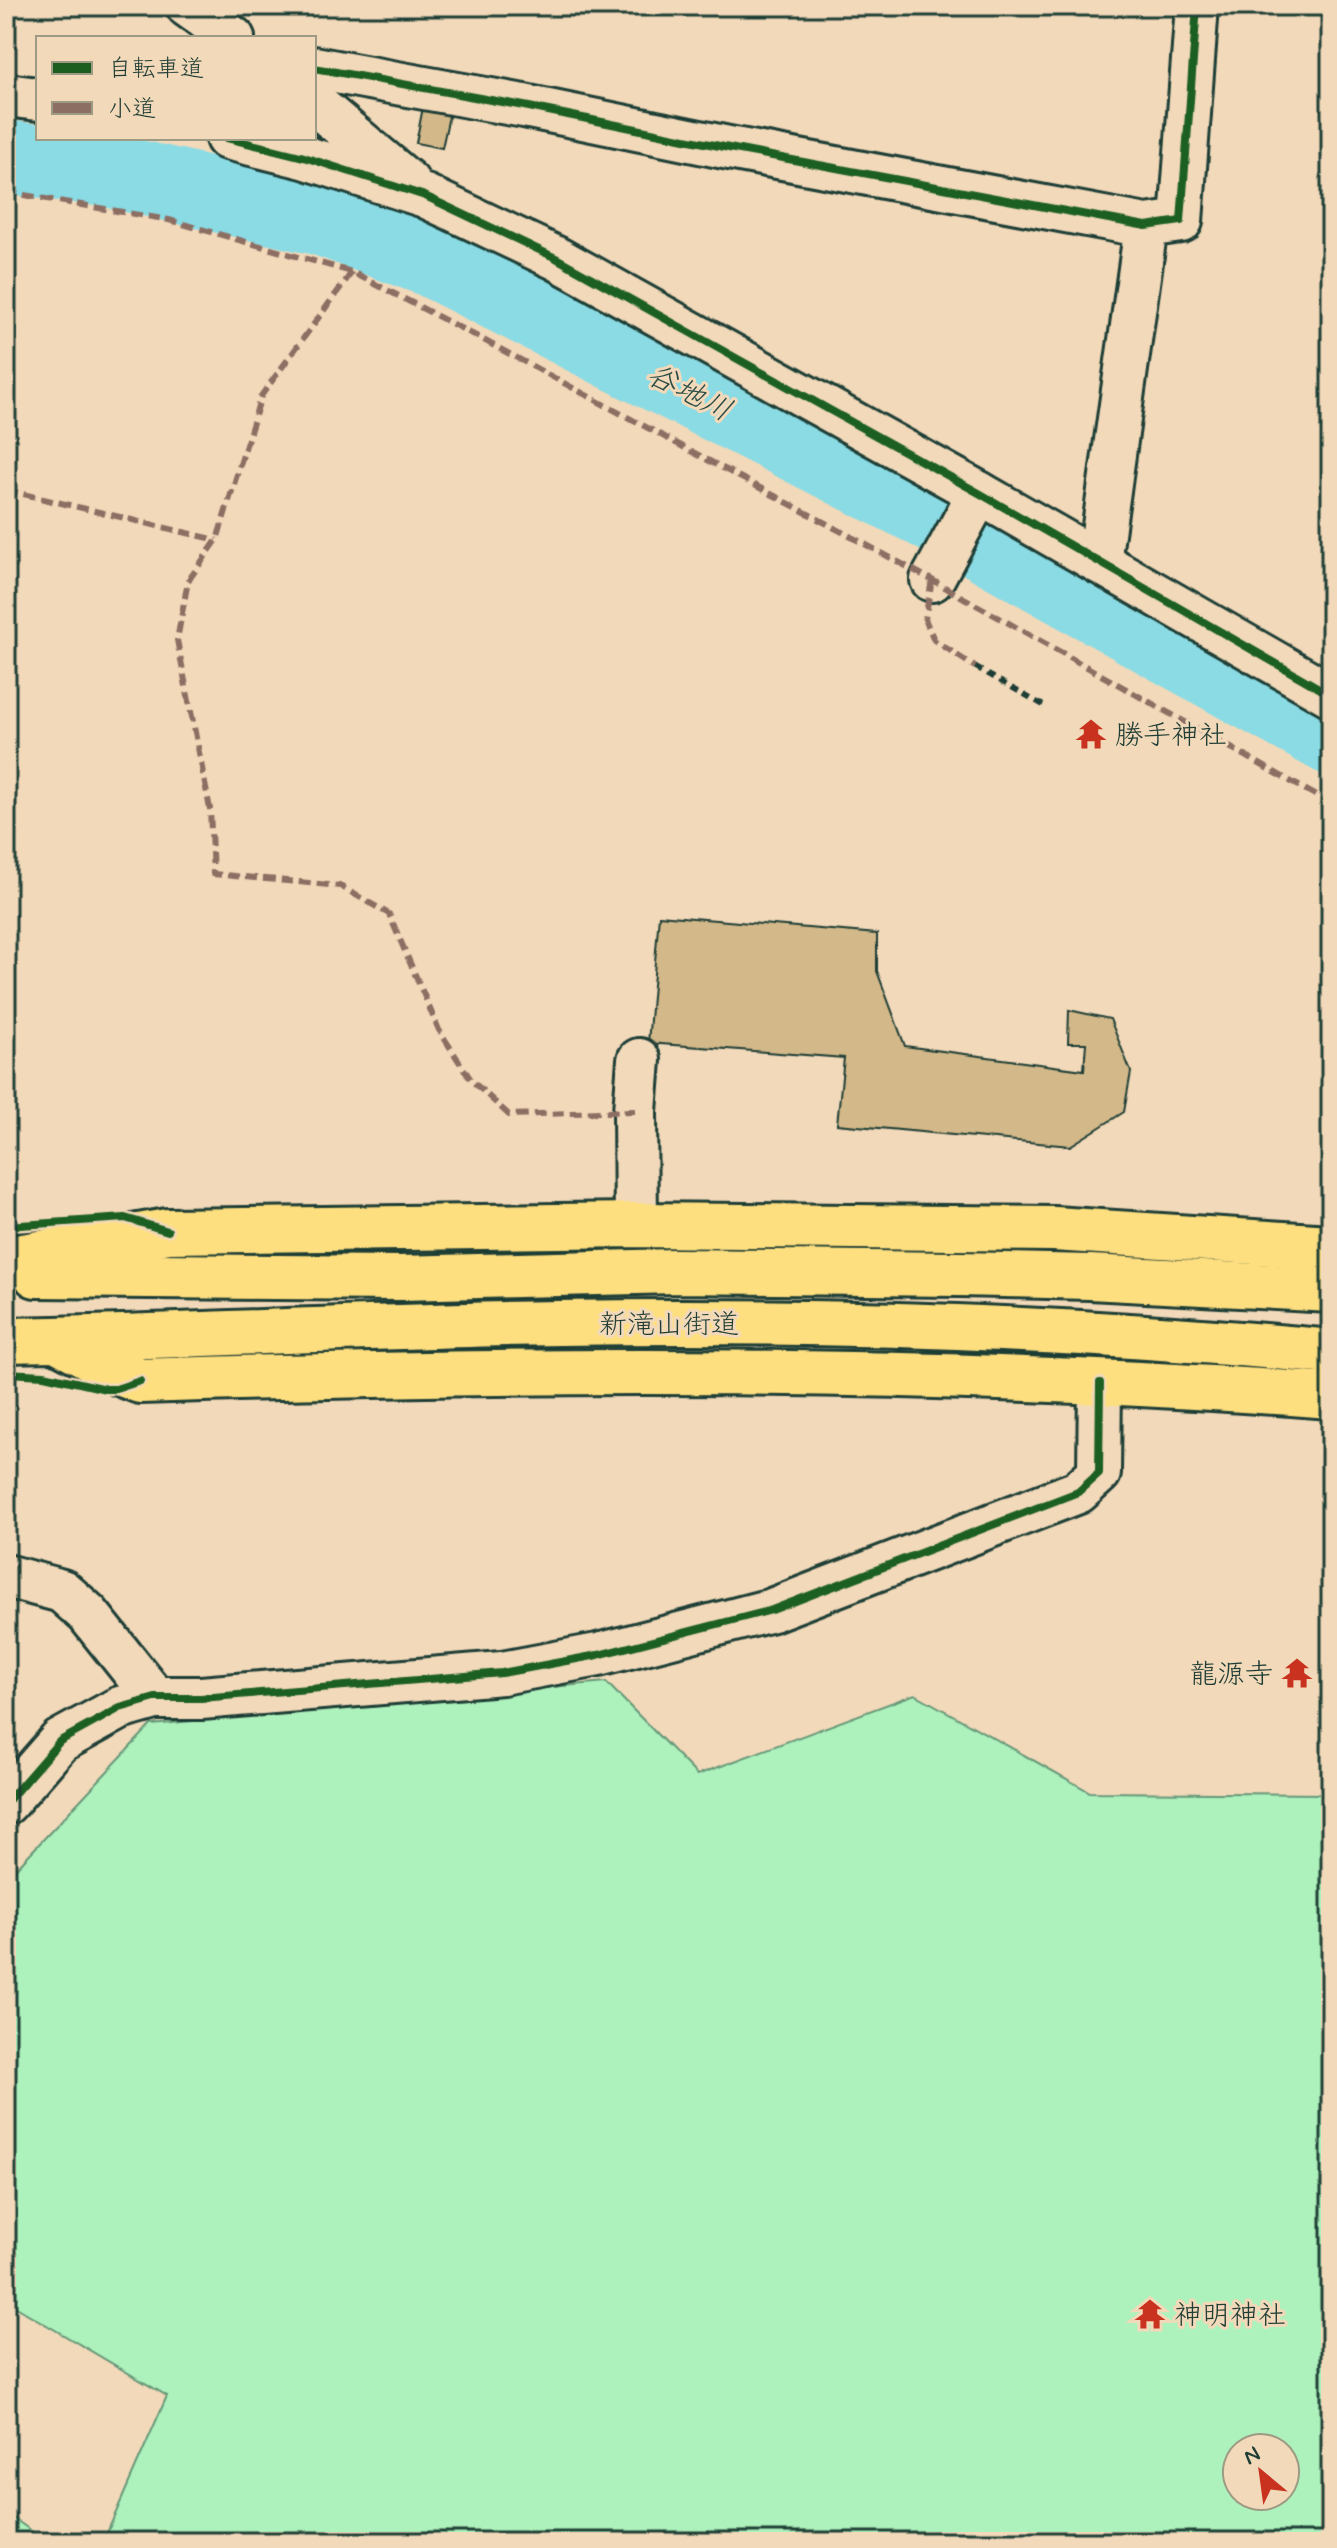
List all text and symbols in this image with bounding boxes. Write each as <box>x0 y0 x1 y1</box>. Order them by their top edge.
legend <box>36 36 316 140</box>
text: 自転車道 <box>108 54 204 85</box>
text: 小道 <box>108 94 156 125</box>
water label: 谷地川 <box>640 356 738 431</box>
temple icon: 勝手神社 <box>1074 717 1108 751</box>
place label: 勝手神社 <box>1115 718 1227 755</box>
street label: 新滝山街道 <box>599 1307 739 1344</box>
temple icon: 龍源寺 <box>1280 1656 1314 1690</box>
place label: 龍源寺 <box>1189 1657 1273 1694</box>
temple icon: 神明神社 <box>1133 2297 1167 2331</box>
place label: 神明神社 <box>1174 2298 1286 2335</box>
north arrow <box>1221 2432 1301 2512</box>
text: N <box>1239 2440 1265 2472</box>

